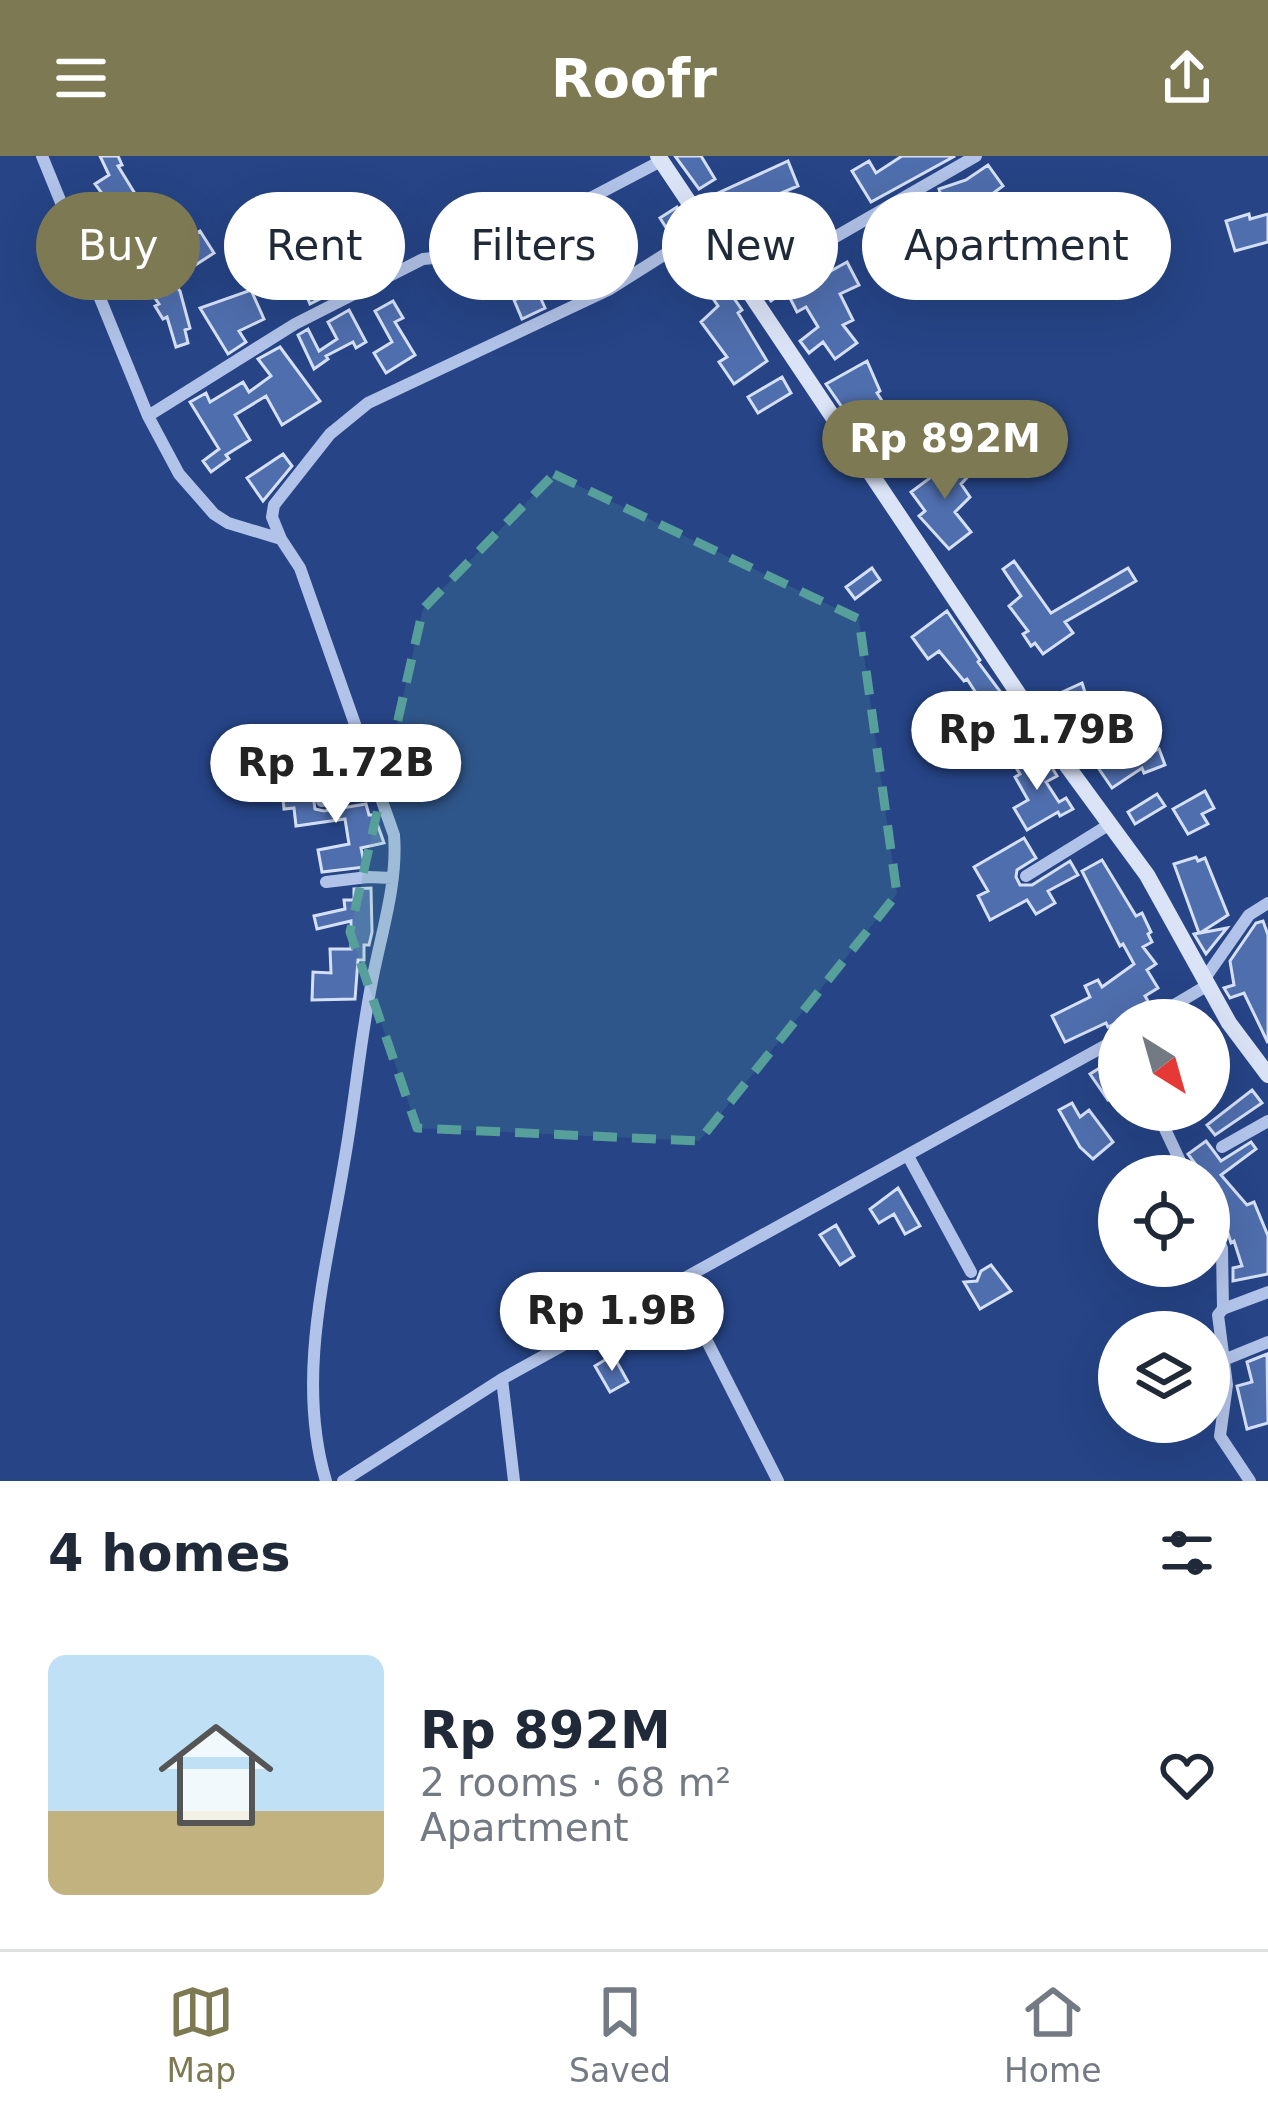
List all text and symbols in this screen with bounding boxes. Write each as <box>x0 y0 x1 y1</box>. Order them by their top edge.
icon: menu <box>48 45 114 111</box>
icon: share <box>1154 45 1220 111</box>
text: Roofr <box>551 47 717 110</box>
chip: Buy <box>36 192 200 300</box>
chip: Rent <box>224 192 405 300</box>
chip: Filters <box>429 192 638 300</box>
chip: New <box>662 192 838 300</box>
chip: Apartment <box>862 192 1171 300</box>
pin: Rp 892M <box>834 400 1056 502</box>
text: Rp 892M <box>849 416 1041 461</box>
pin: Rp 1.79B <box>913 691 1161 793</box>
text: Rp 1.79B <box>938 707 1136 752</box>
pin: Rp 1.72B <box>212 724 460 826</box>
text: Rp 1.72B <box>237 740 435 785</box>
north arrow <box>1098 999 1230 1131</box>
map controls <box>1098 999 1230 1443</box>
button: locate <box>1098 1155 1230 1287</box>
pin: Rp 1.9B <box>501 1272 723 1374</box>
text: Rp 1.9B <box>527 1288 697 1333</box>
button: layers <box>1098 1311 1230 1443</box>
icon: filters <box>1154 1520 1220 1586</box>
text: 4 homes <box>48 1524 291 1583</box>
text: Rp 892M <box>420 1701 671 1760</box>
icon: home <box>144 1703 288 1847</box>
icon: heart <box>1154 1742 1220 1808</box>
text: 2 rooms · 68 m² <box>420 1760 731 1805</box>
text: Apartment <box>420 1805 629 1850</box>
tab: Map <box>166 1979 236 2090</box>
tab: Saved <box>569 1979 671 2090</box>
tab: Home <box>1004 1979 1101 2090</box>

